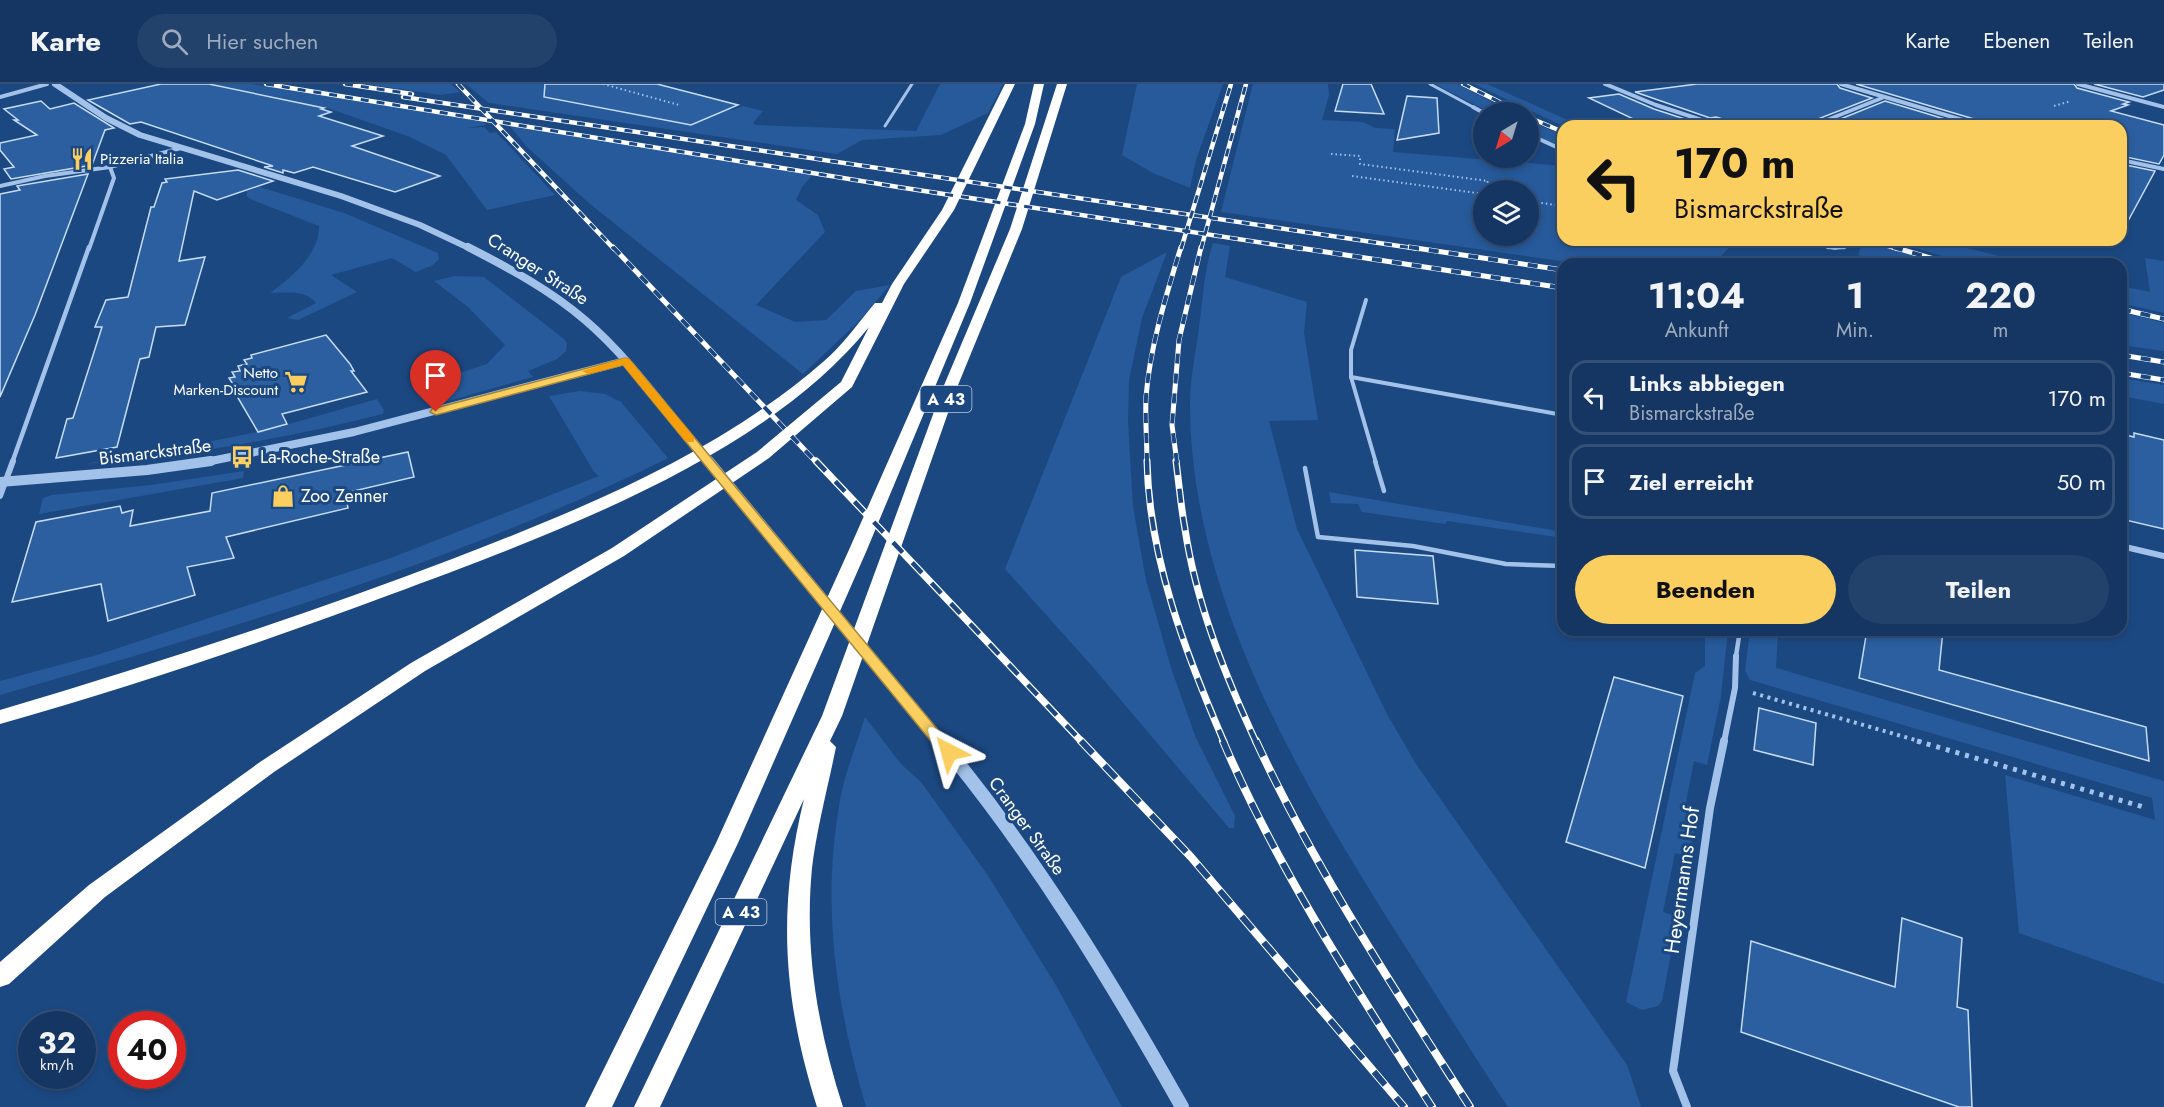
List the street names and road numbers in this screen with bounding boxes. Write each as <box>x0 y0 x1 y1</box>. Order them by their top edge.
street label: Cranger Straße <box>482 226 594 312</box>
road number: A 43 <box>920 386 972 412</box>
street label: Bismarckstraße <box>97 432 213 472</box>
street label: Cranger Straße <box>982 771 1072 881</box>
street label: Heyermanns Hof <box>1657 804 1707 955</box>
road number: A 43 <box>716 899 766 925</box>

